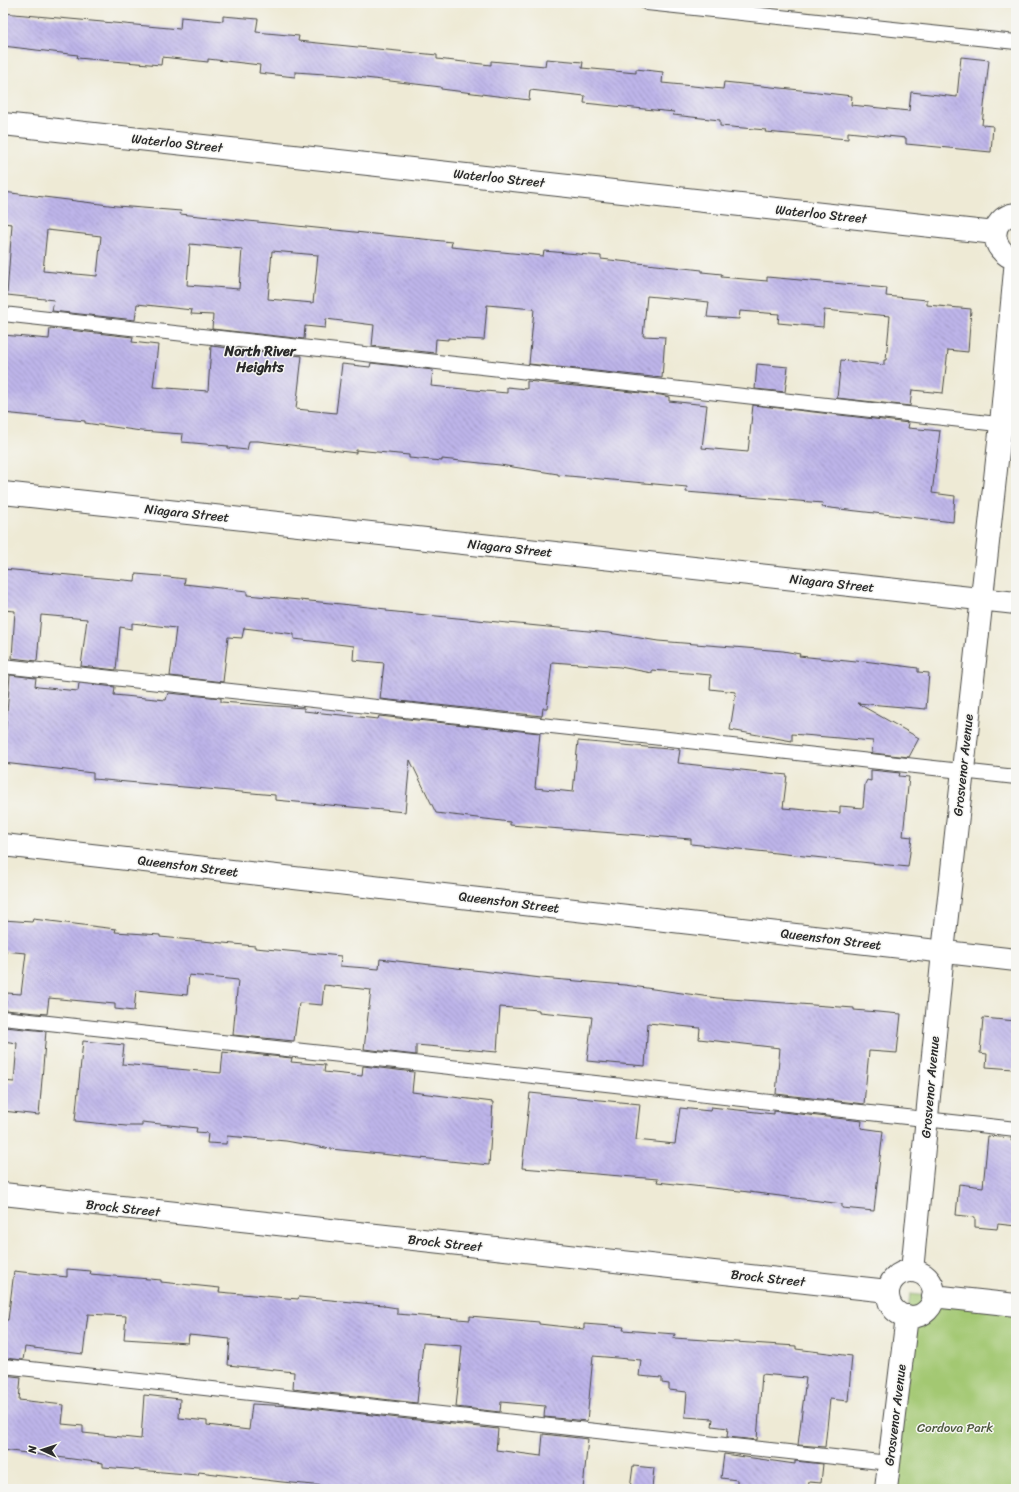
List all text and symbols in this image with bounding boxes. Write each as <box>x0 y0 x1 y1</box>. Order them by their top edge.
street label: Waterloo Street <box>130 127 225 159</box>
street label: Waterloo Street <box>452 162 547 194</box>
street label: Waterloo Street <box>774 198 869 230</box>
district label: North River Heights <box>223 339 297 380</box>
street label: Niagara Street <box>144 497 231 529</box>
street label: Niagara Street <box>467 532 554 564</box>
street label: Niagara Street <box>789 567 876 599</box>
street label: Grosvenor Avenue <box>946 713 980 817</box>
street label: Queenston Street <box>136 848 240 884</box>
street label: Queenston Street <box>457 884 561 920</box>
street label: Queenston Street <box>779 921 883 957</box>
street label: Grosvenor Avenue <box>914 1035 946 1139</box>
street label: Brock Street <box>85 1193 162 1223</box>
street label: Brock Street <box>407 1228 484 1258</box>
street label: Brock Street <box>730 1263 807 1293</box>
street label: Grosvenor Avenue <box>877 1363 913 1467</box>
park label: Cordova Park <box>917 1416 993 1439</box>
north arrow <box>22 1430 62 1470</box>
text: N <box>23 1445 42 1455</box>

